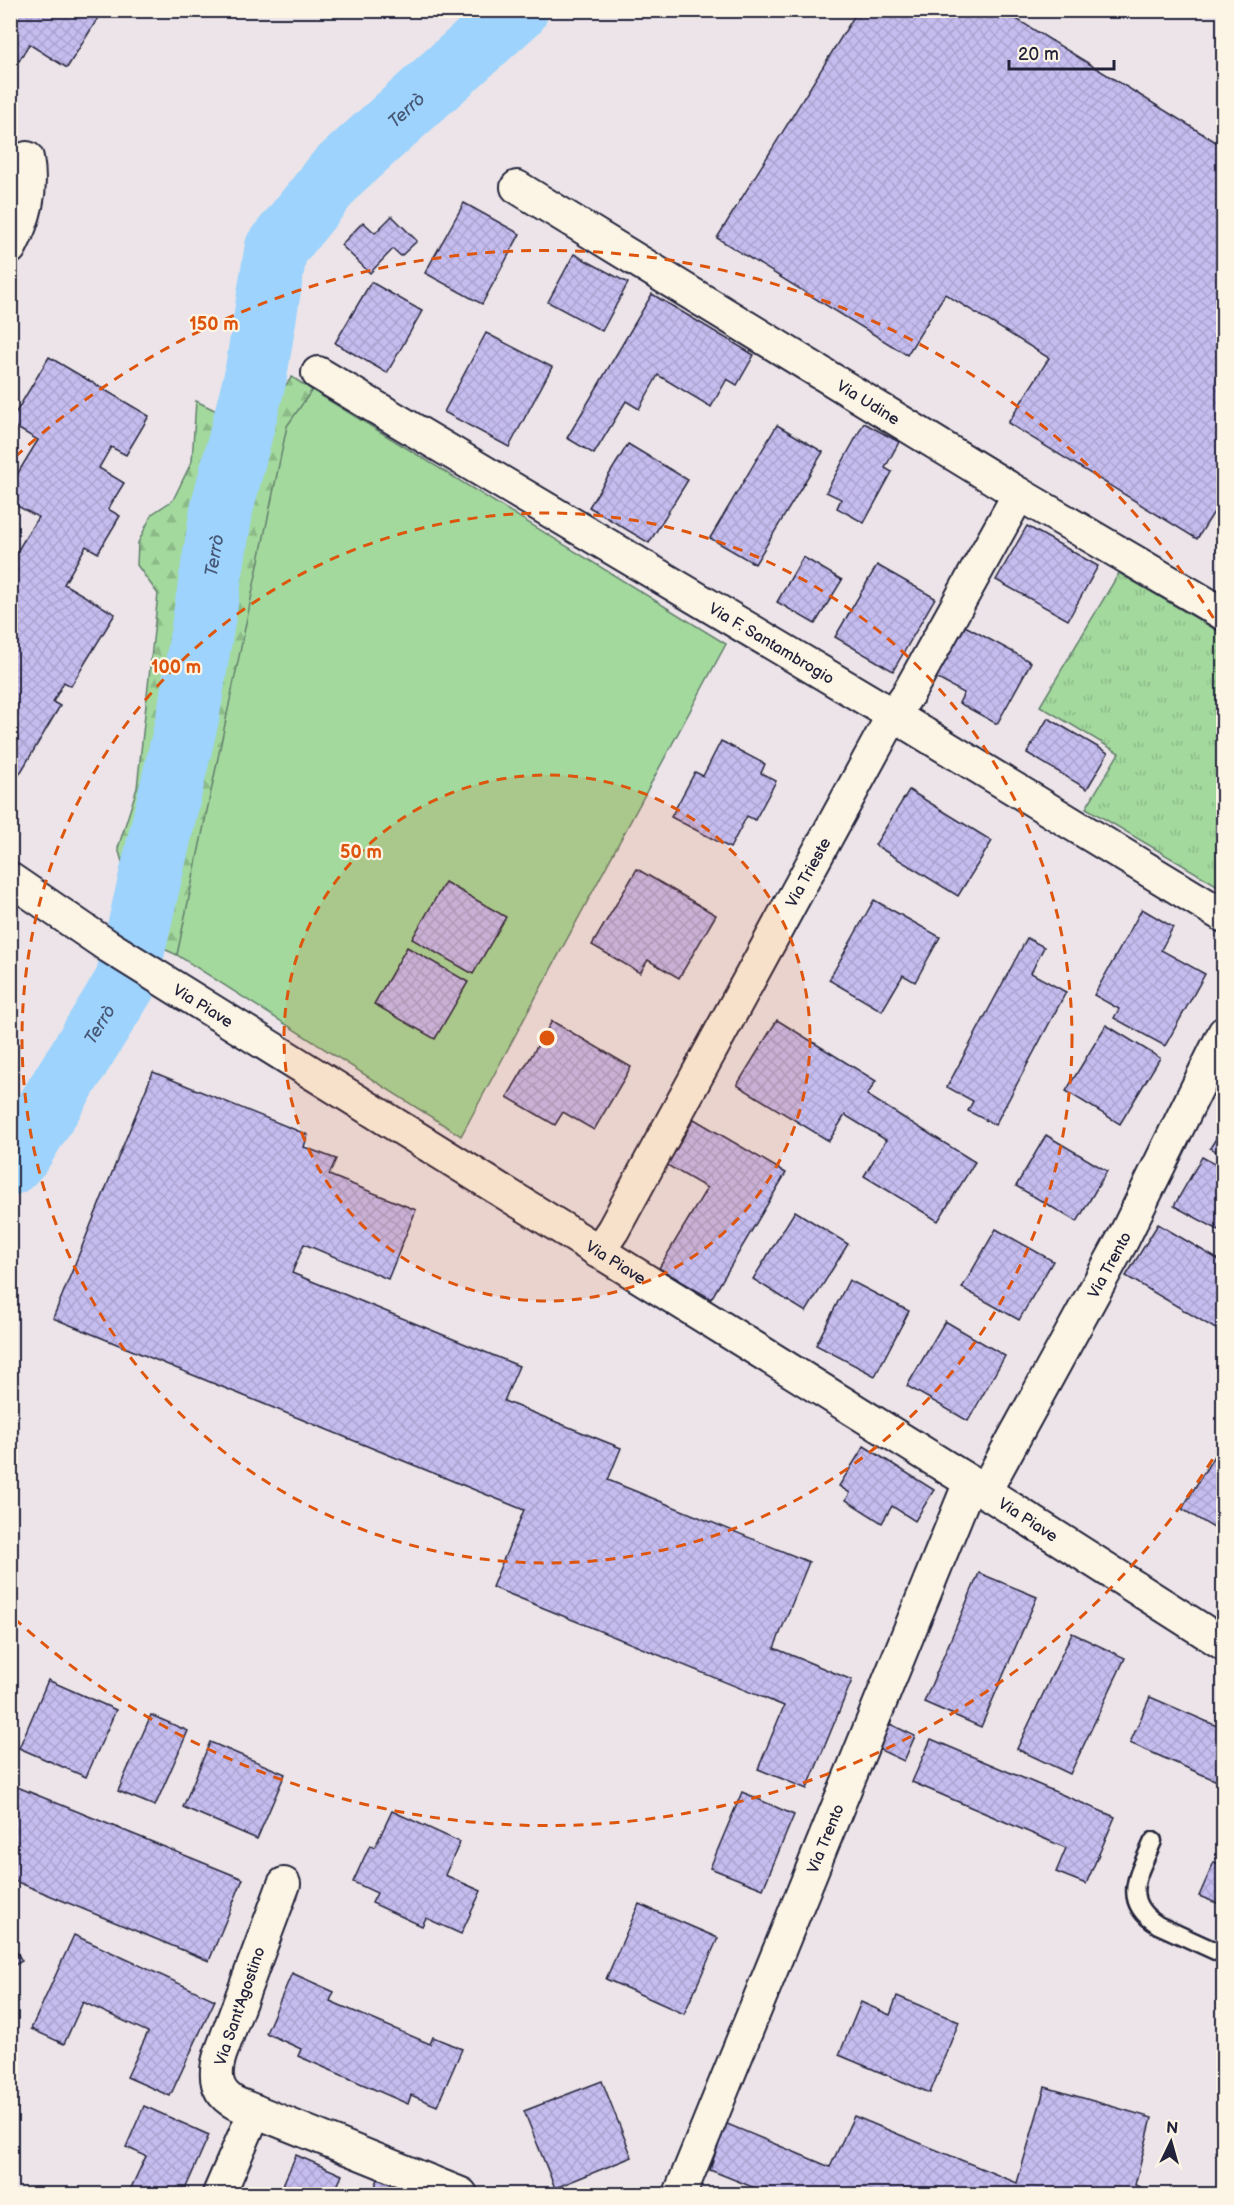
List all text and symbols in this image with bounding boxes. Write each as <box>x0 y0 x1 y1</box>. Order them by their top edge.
scale bar <box>1009 33 1114 71</box>
text: 20 m <box>1018 44 1059 65</box>
water label: Terrò <box>384 88 430 132</box>
text: 150 m <box>189 314 239 335</box>
street label: Via Udine <box>833 377 903 430</box>
water label: Terrò <box>201 533 229 578</box>
street label: Via F. Santambrogio <box>705 600 837 689</box>
text: 100 m <box>151 657 201 678</box>
street label: Via Trieste <box>782 834 836 911</box>
text: 50 m <box>340 842 382 863</box>
street label: Via Piave <box>169 981 236 1033</box>
water label: Terrò <box>80 1001 120 1048</box>
centre of rings <box>537 1028 557 1048</box>
street label: Via Trento <box>1084 1229 1136 1302</box>
street label: Via Piave <box>582 1237 649 1289</box>
street label: Via Piave <box>994 1494 1061 1547</box>
street label: Via Trento <box>804 1802 849 1876</box>
street label: Via Sant'Agostino <box>211 1945 270 2068</box>
north arrow <box>1141 2112 1201 2172</box>
text: N <box>1165 2119 1179 2139</box>

